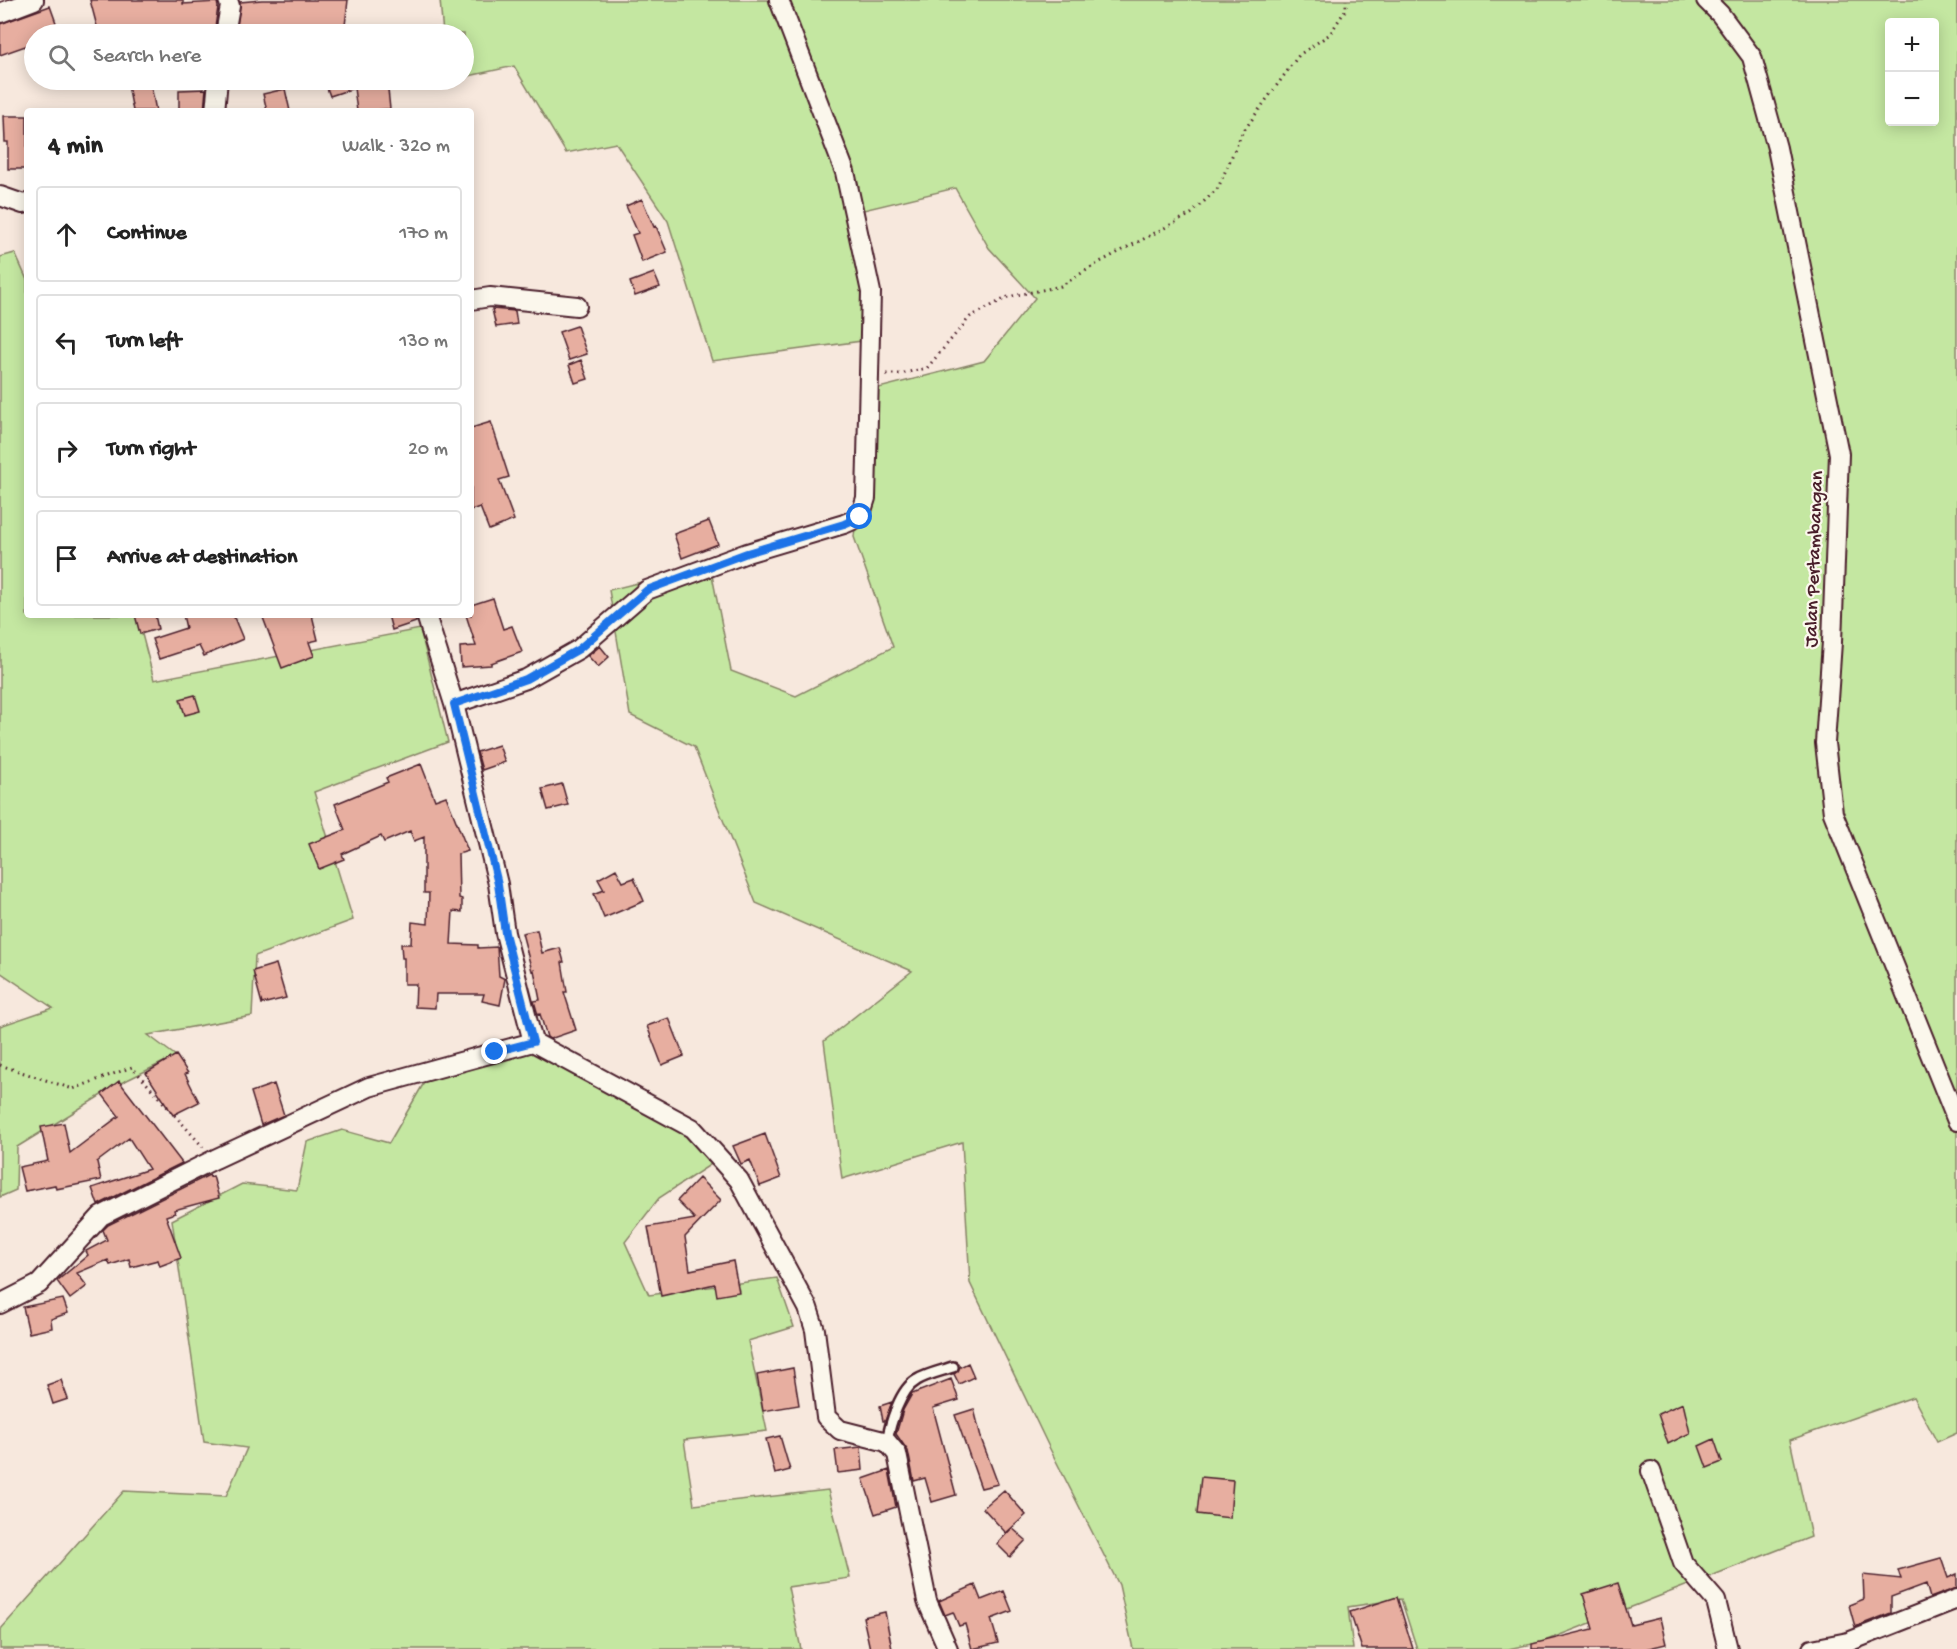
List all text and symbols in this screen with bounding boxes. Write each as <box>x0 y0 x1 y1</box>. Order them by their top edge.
map controls <box>1885 18 1939 126</box>
button: + <box>1885 18 1939 72</box>
search box <box>24 24 474 90</box>
icon: search <box>45 41 78 74</box>
text: Search here <box>93 44 201 70</box>
button: − <box>1885 72 1939 126</box>
text: 4 min <box>48 132 103 163</box>
text: Walk · 320 m <box>342 136 450 159</box>
icon: ahead <box>50 218 83 251</box>
text: Continue <box>107 221 187 247</box>
text: 170 m <box>399 223 448 246</box>
icon: left <box>50 326 83 359</box>
text: Turn left <box>107 329 181 355</box>
text: 130 m <box>399 331 448 354</box>
icon: right <box>50 434 83 467</box>
text: Turn right <box>107 437 195 463</box>
text: 20 m <box>408 439 448 462</box>
street label: Jalan Pertambangan <box>1801 470 1830 648</box>
route start <box>846 503 872 529</box>
icon: arrive <box>50 542 83 575</box>
text: Arrive at destination <box>107 545 297 571</box>
route end <box>481 1038 507 1064</box>

